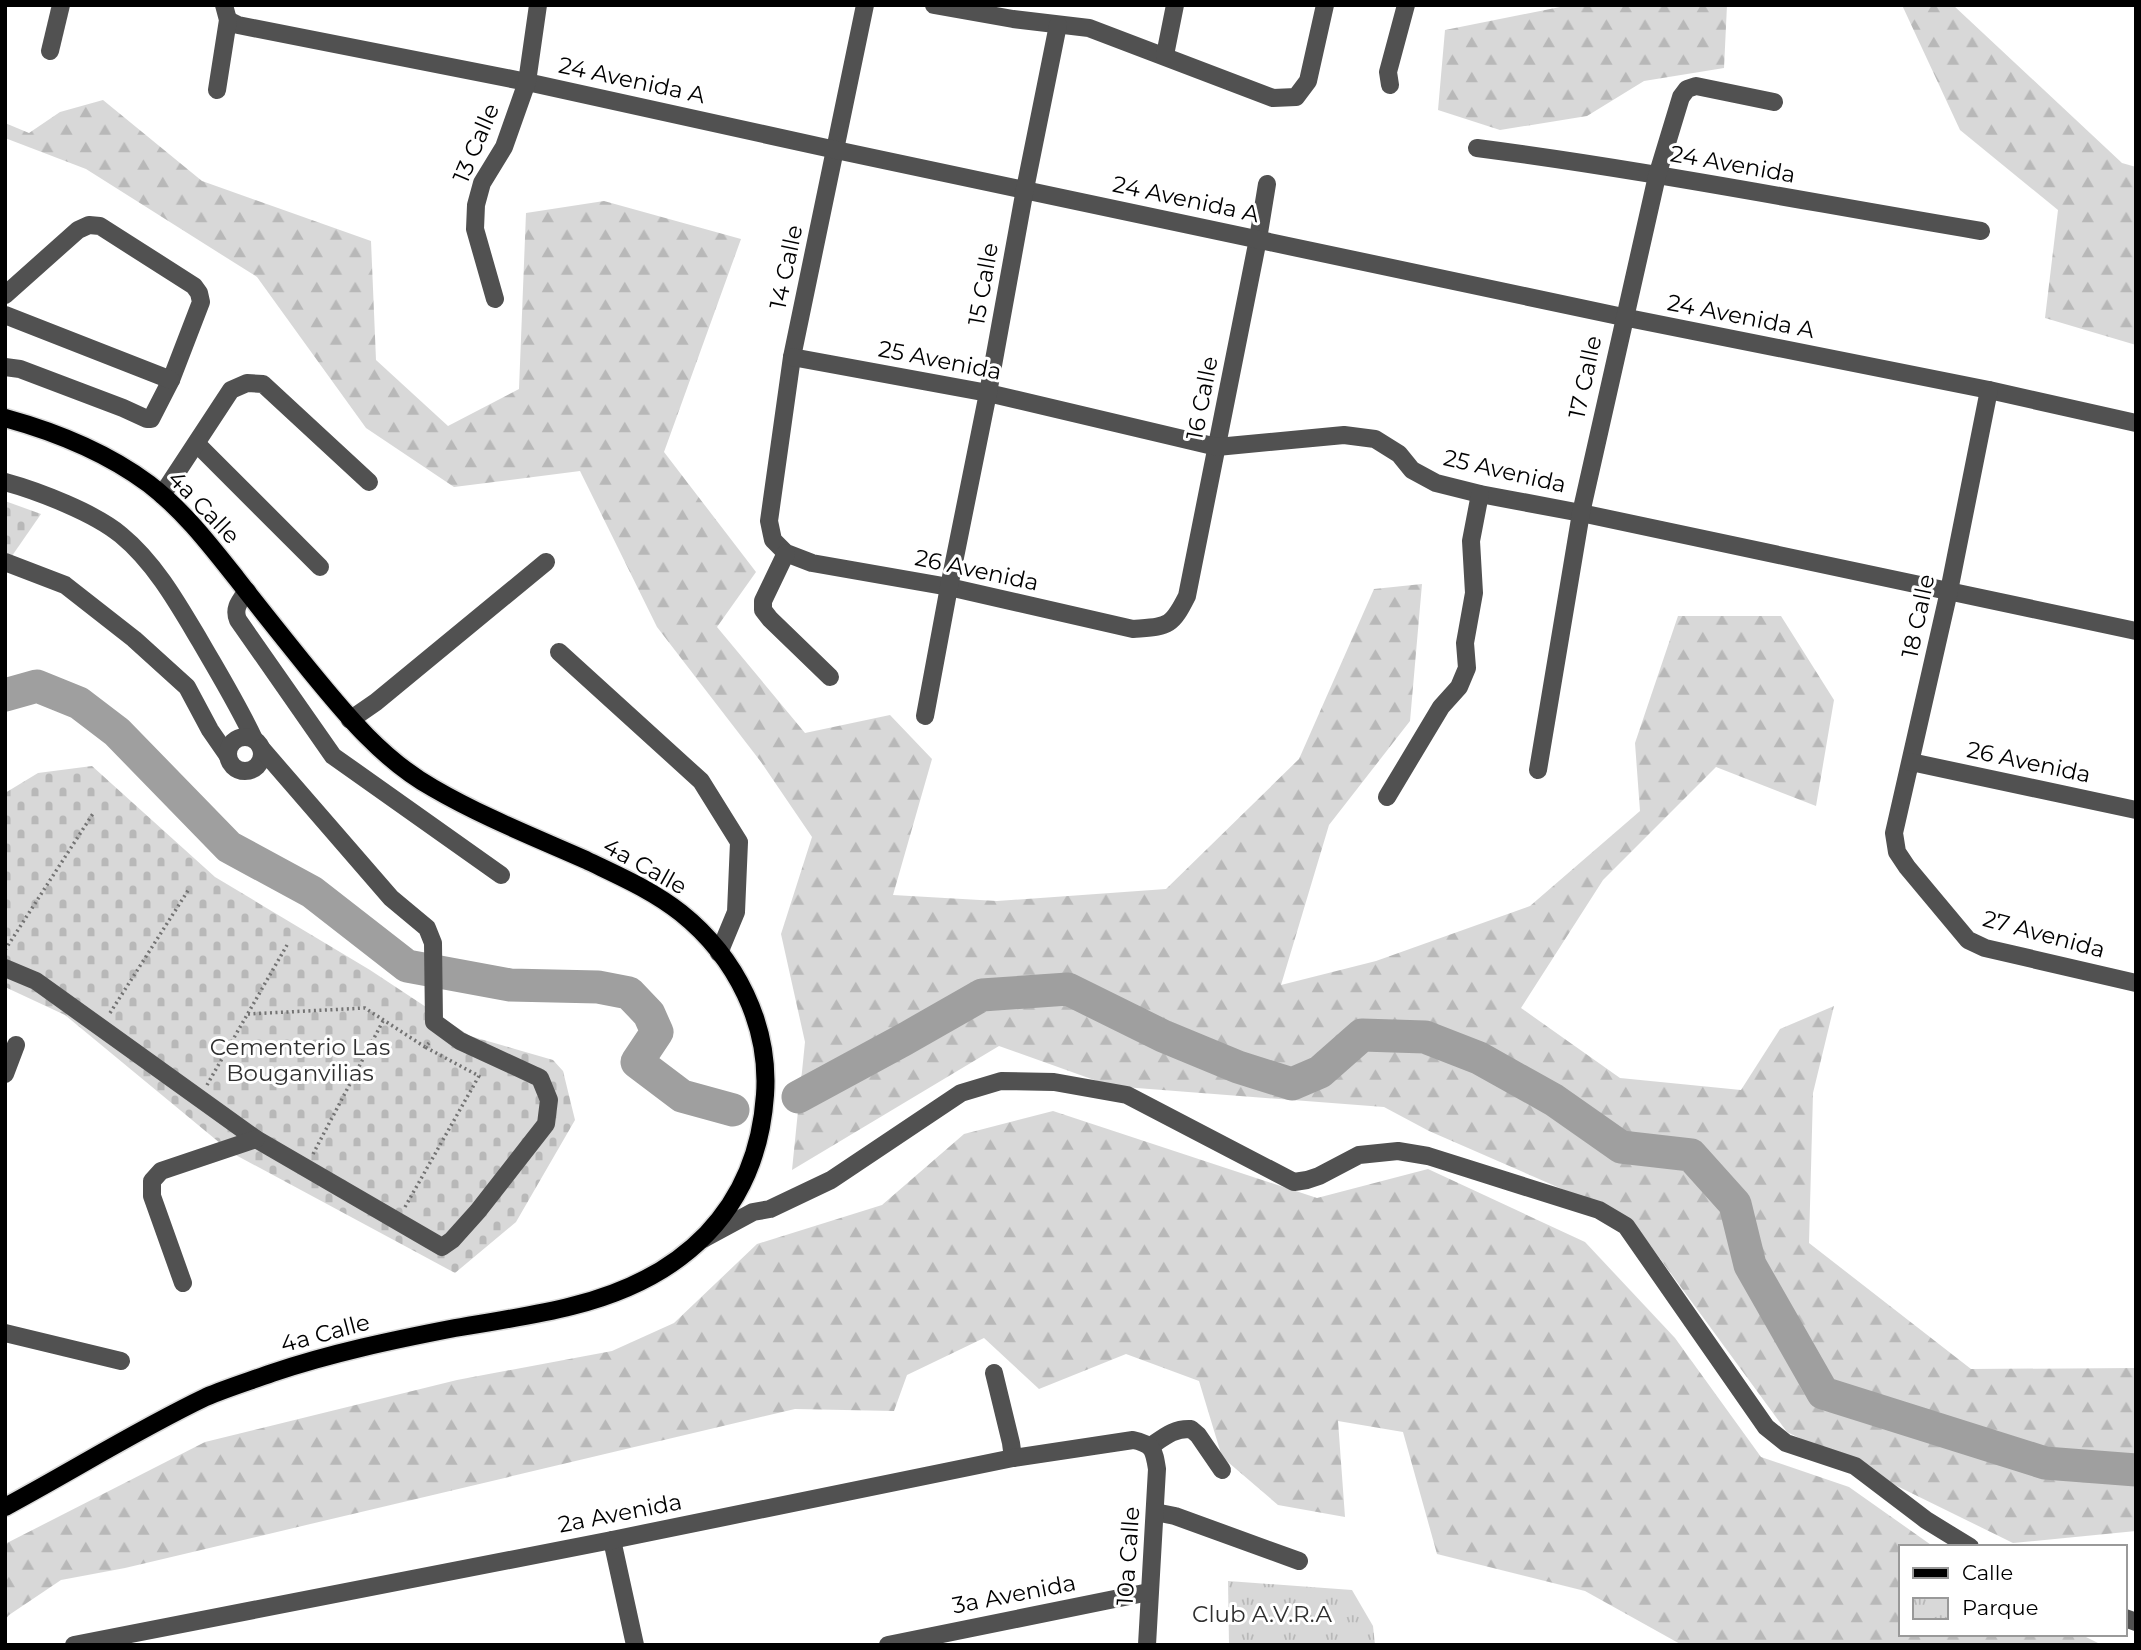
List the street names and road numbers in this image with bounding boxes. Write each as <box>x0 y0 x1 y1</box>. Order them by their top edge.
street label: 24 Avenida A <box>556 51 708 109</box>
street label: 13 Calle <box>447 99 505 187</box>
street label: 24 Avenida <box>1668 139 1798 189</box>
street label: 24 Avenida A <box>1110 170 1262 228</box>
street label: 14 Calle <box>763 222 809 312</box>
street label: 15 Calle <box>962 241 1004 327</box>
street label: 24 Avenida A <box>1665 288 1817 344</box>
street label: 17 Calle <box>1563 333 1607 421</box>
street label: 25 Avenida <box>876 334 1004 386</box>
street label: 16 Calle <box>1180 354 1224 442</box>
street label: 25 Avenida <box>1441 443 1569 499</box>
street label: 4a Calle <box>162 464 246 550</box>
street label: 26 Avenida <box>913 543 1041 597</box>
street label: 18 Calle <box>1895 572 1941 660</box>
street label: 26 Avenida <box>1965 735 2093 789</box>
street label: 4a Calle <box>598 832 692 900</box>
street label: 27 Avenida <box>1980 904 2108 964</box>
street label: 4a Calle <box>277 1308 373 1358</box>
street label: 2a Avenida <box>556 1487 684 1539</box>
street label: 10a Calle <box>1111 1506 1145 1606</box>
street label: 3a Avenida <box>950 1568 1078 1620</box>

